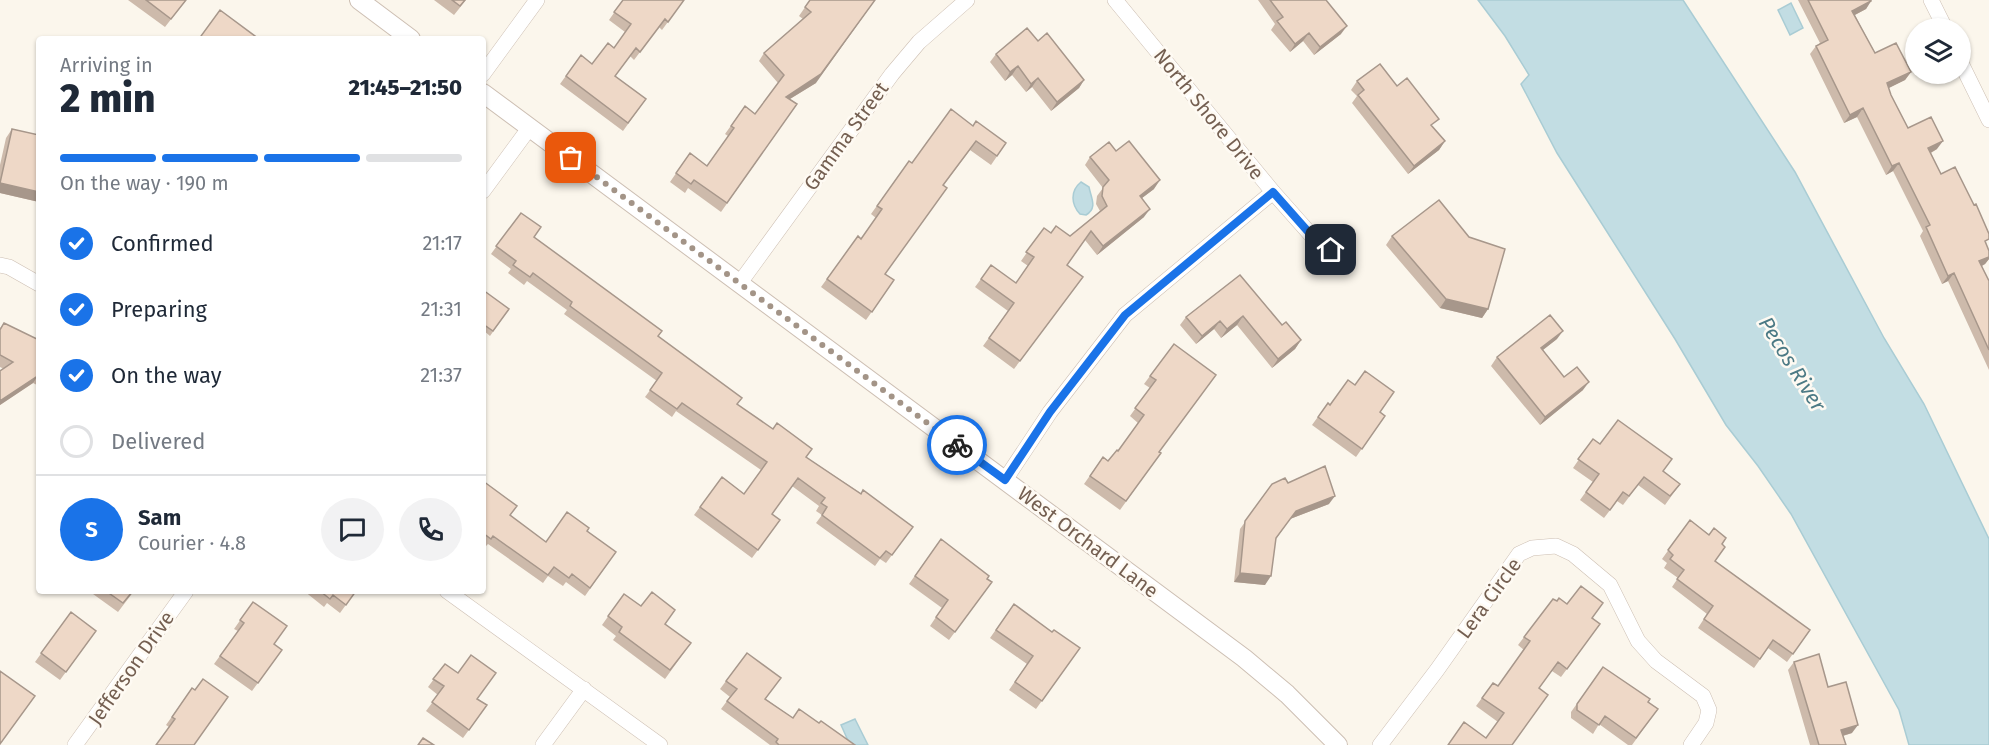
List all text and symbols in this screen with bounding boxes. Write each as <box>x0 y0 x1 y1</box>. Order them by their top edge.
map controls <box>1905 18 1971 84</box>
button: layers <box>1905 18 1971 84</box>
street label: North Shore Drive <box>1149 44 1269 184</box>
text: Arriving in <box>60 53 153 77</box>
text: 21:45–21:50 <box>348 74 462 101</box>
text: 2 min <box>60 76 156 122</box>
street label: Gamma Street <box>799 76 894 195</box>
pin <box>545 132 596 183</box>
icon: bag <box>554 141 587 174</box>
text: On the way · 190 m <box>60 171 229 195</box>
pin <box>1305 224 1356 275</box>
icon: check <box>60 227 93 260</box>
text: Confirmed <box>111 230 214 257</box>
text: 21:17 <box>422 231 462 255</box>
icon: home <box>1314 233 1347 266</box>
icon: check <box>60 293 93 326</box>
text: Preparing <box>111 296 207 323</box>
text: 21:31 <box>421 297 462 321</box>
water label: Pecos River <box>1753 312 1832 417</box>
icon: check <box>60 359 93 392</box>
text: On the way <box>111 362 222 389</box>
text: 21:37 <box>420 363 462 387</box>
courier <box>927 415 987 475</box>
text: Delivered <box>111 428 206 455</box>
icon: bike <box>941 429 974 462</box>
street label: West Orchard Lane <box>1013 481 1163 603</box>
button: chat <box>321 498 384 561</box>
button: phone <box>399 498 462 561</box>
text: Sam <box>138 504 181 531</box>
text: S <box>85 516 98 543</box>
text: Courier · 4.8 <box>138 531 246 555</box>
street label: Lera Circle <box>1452 553 1526 643</box>
street label: Jefferson Drive <box>83 606 179 730</box>

